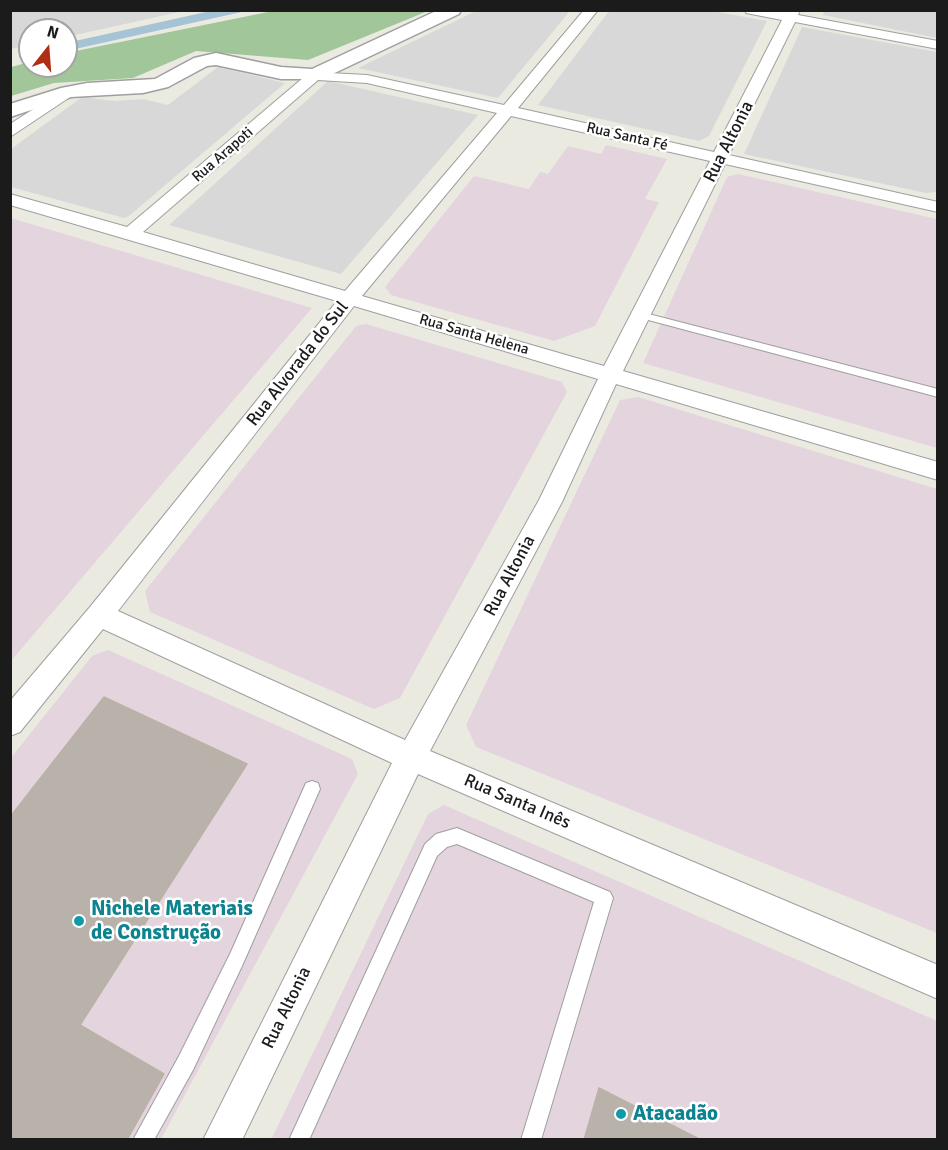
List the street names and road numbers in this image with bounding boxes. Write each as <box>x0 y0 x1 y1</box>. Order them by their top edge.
street label: Rua Altonia <box>699 98 759 186</box>
street label: Rua Santa Fé <box>585 119 669 155</box>
street label: Rua Arapoti <box>189 124 257 186</box>
street label: Rua Alvorada do Sul <box>242 297 354 431</box>
street label: Rua Santa Helena <box>417 311 531 359</box>
street label: Rua Altonia <box>480 532 540 620</box>
street label: Rua Santa Inês <box>460 770 574 834</box>
street label: Rua Altonia <box>258 964 316 1052</box>

